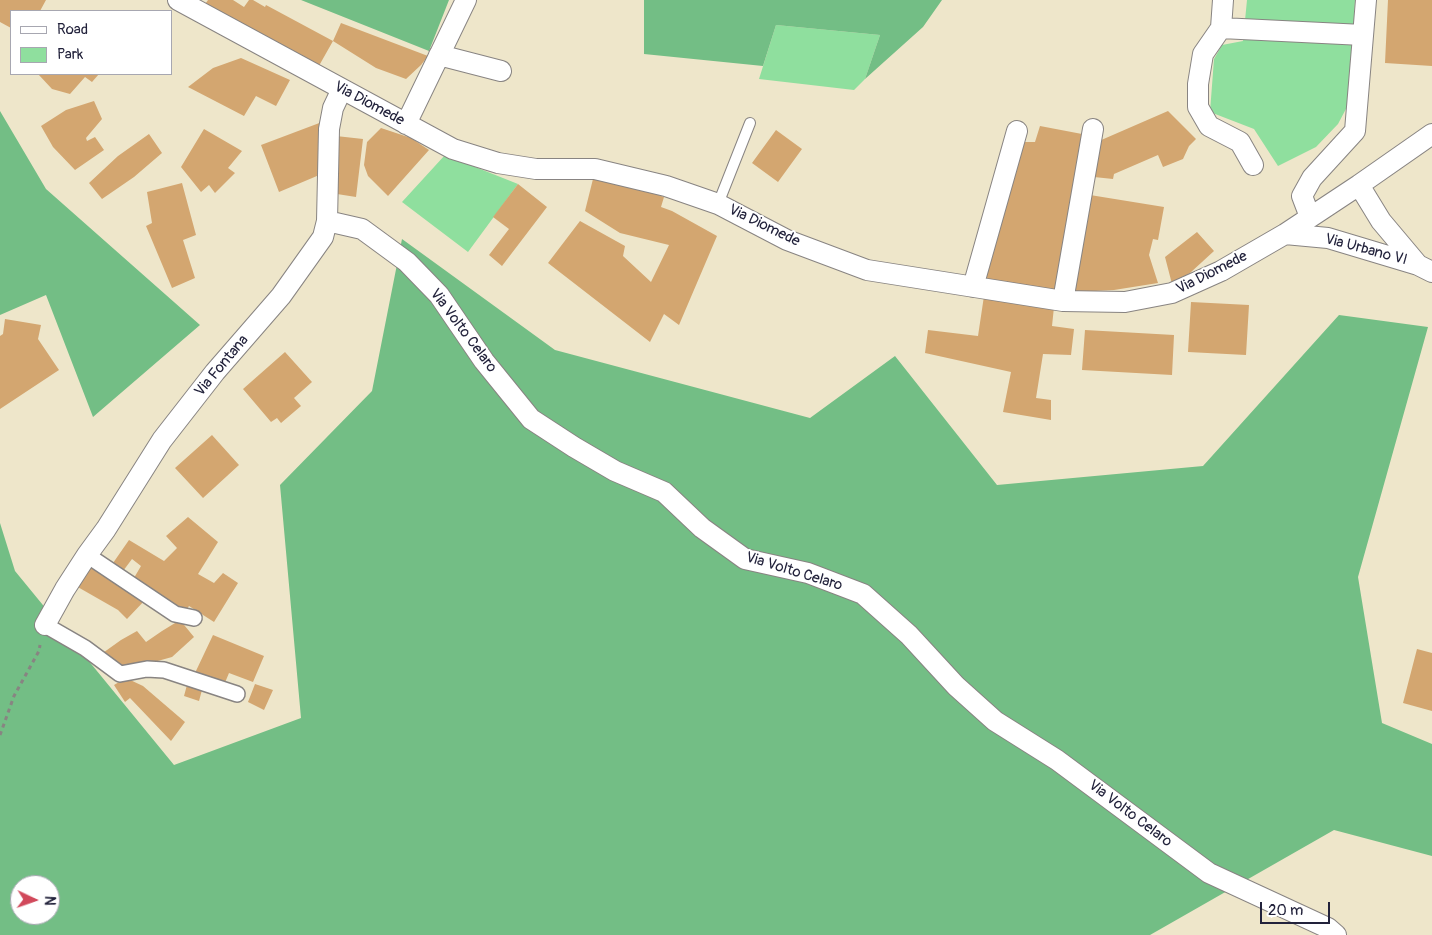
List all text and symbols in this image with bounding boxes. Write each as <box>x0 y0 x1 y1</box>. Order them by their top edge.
legend <box>10 10 172 75</box>
text: Road <box>57 20 88 39</box>
text: Park <box>57 45 83 64</box>
street label: Via Diomede <box>331 78 407 130</box>
street label: Via Diomede <box>725 201 803 251</box>
street label: Via Urbano VI <box>1323 230 1409 270</box>
street label: Via Diomede <box>1174 247 1250 299</box>
street label: Via Volto Celaro <box>426 286 500 376</box>
street label: Via Fontana <box>191 332 253 400</box>
street label: Via Volto Celaro <box>743 549 845 595</box>
street label: Via Volto Celaro <box>1085 777 1175 851</box>
north arrow <box>10 875 60 925</box>
scale bar <box>1262 892 1332 924</box>
text: N <box>41 896 58 906</box>
text: 20 m <box>1268 901 1303 920</box>

